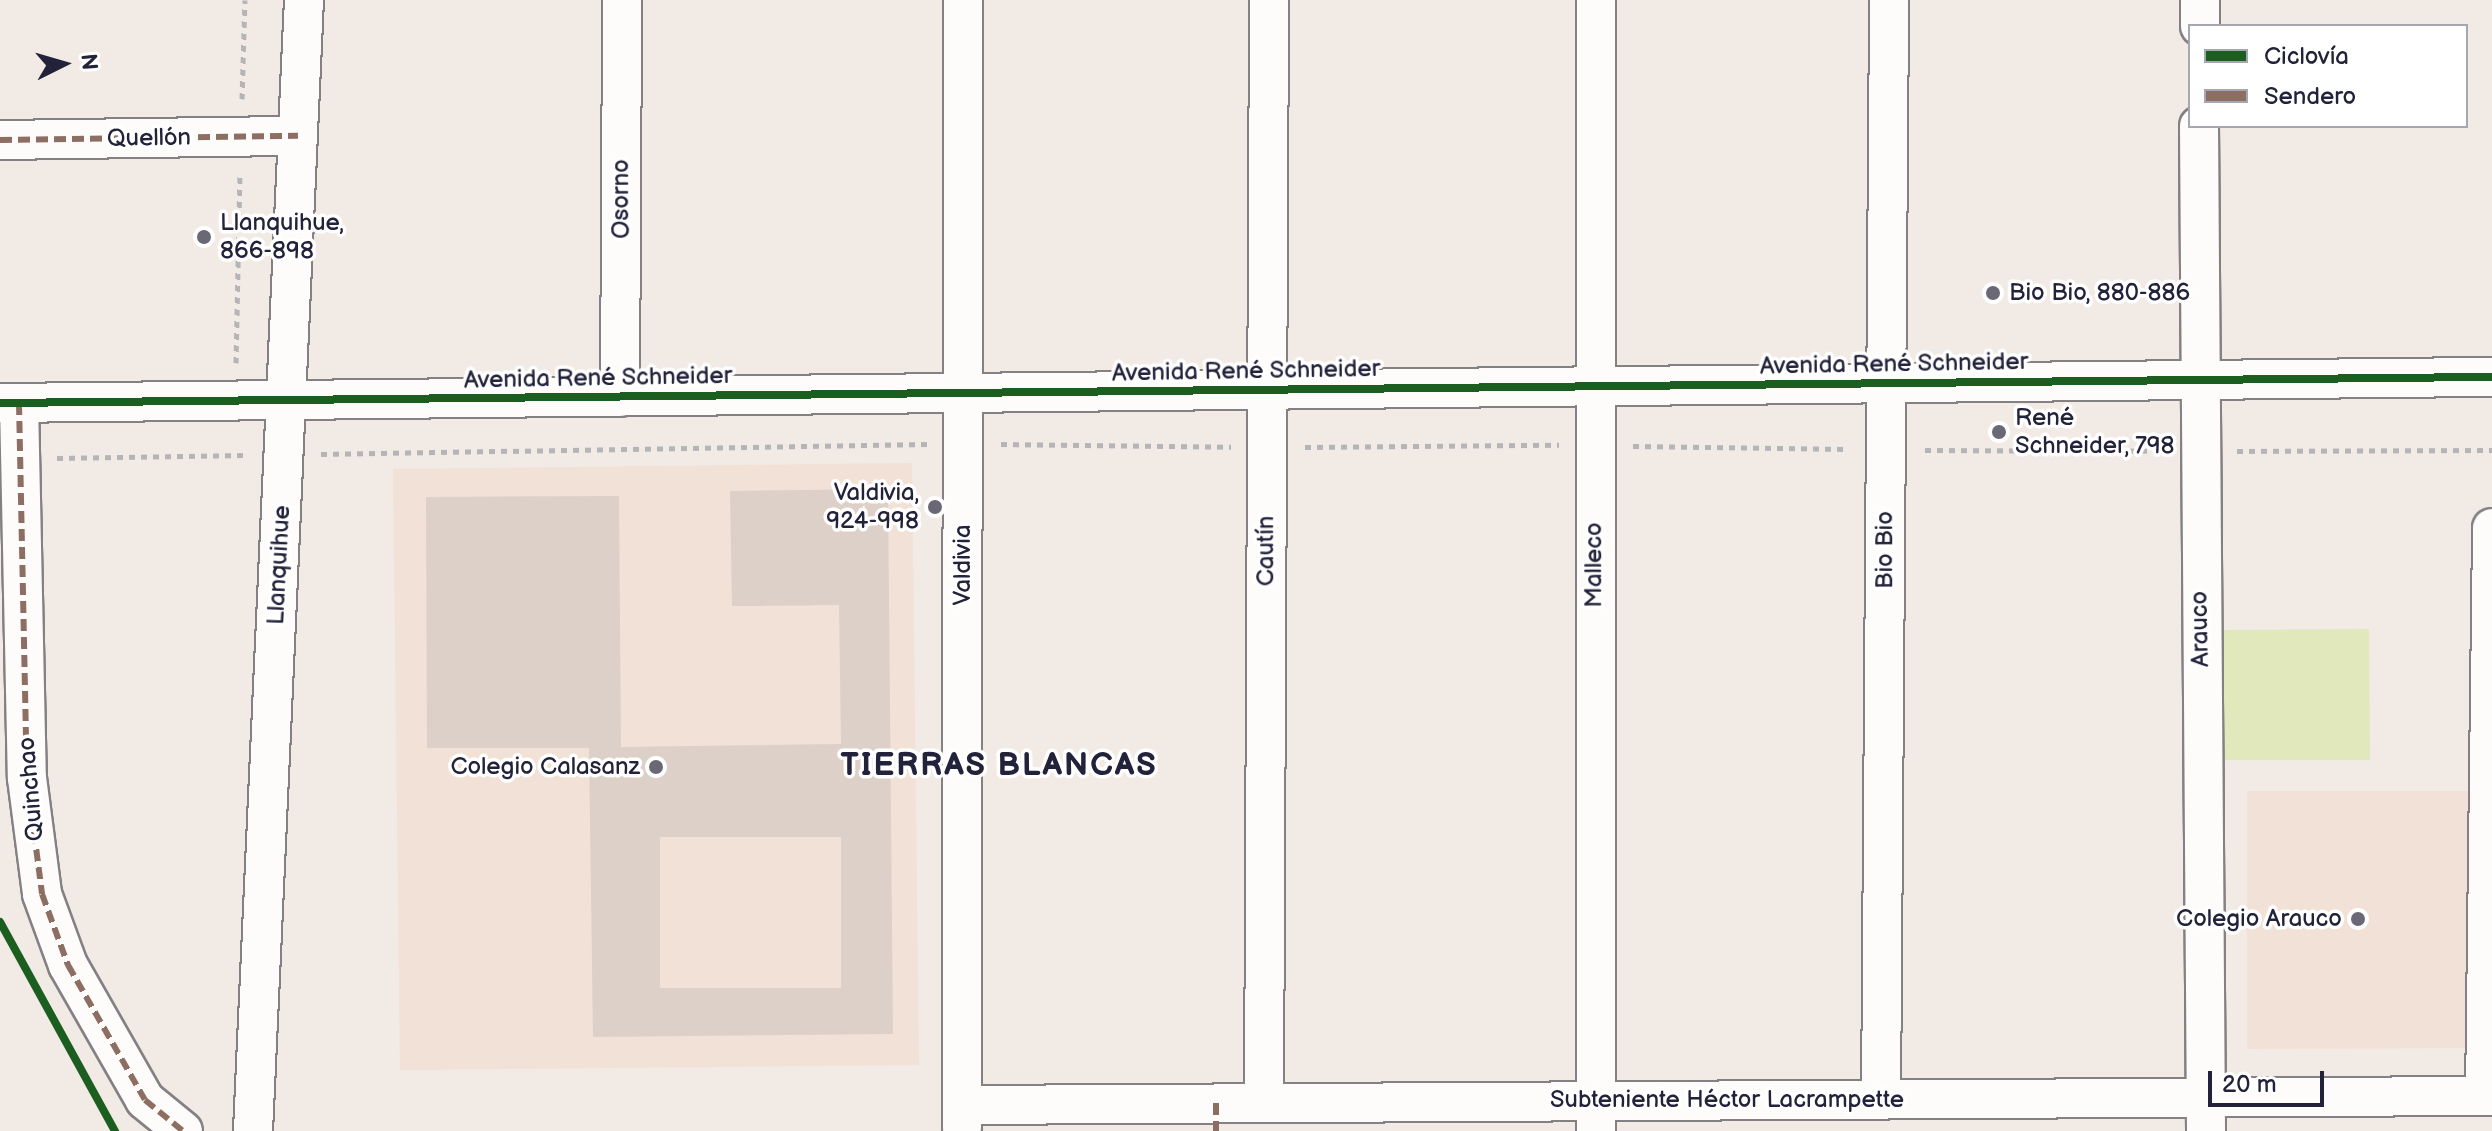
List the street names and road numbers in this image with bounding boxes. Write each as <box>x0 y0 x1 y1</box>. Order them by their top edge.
street label: Quellón <box>107 123 191 153</box>
street label: Osorno <box>607 159 635 239</box>
street label: Avenida René Schneider <box>1759 347 2029 381</box>
street label: Avenida René Schneider <box>1111 354 1381 388</box>
street label: Avenida René Schneider <box>463 361 733 395</box>
street label: Llanquihue <box>261 504 297 626</box>
street label: Bio Bio <box>1871 511 1899 589</box>
street label: Cautín <box>1252 516 1280 586</box>
street label: Malleco <box>1580 522 1608 608</box>
street label: Valdivia <box>949 525 977 605</box>
street label: Arauco <box>2185 591 2215 667</box>
street label: Quinchao <box>12 736 50 842</box>
street label: Subteniente Héctor Lacrampette <box>1550 1086 1904 1114</box>

